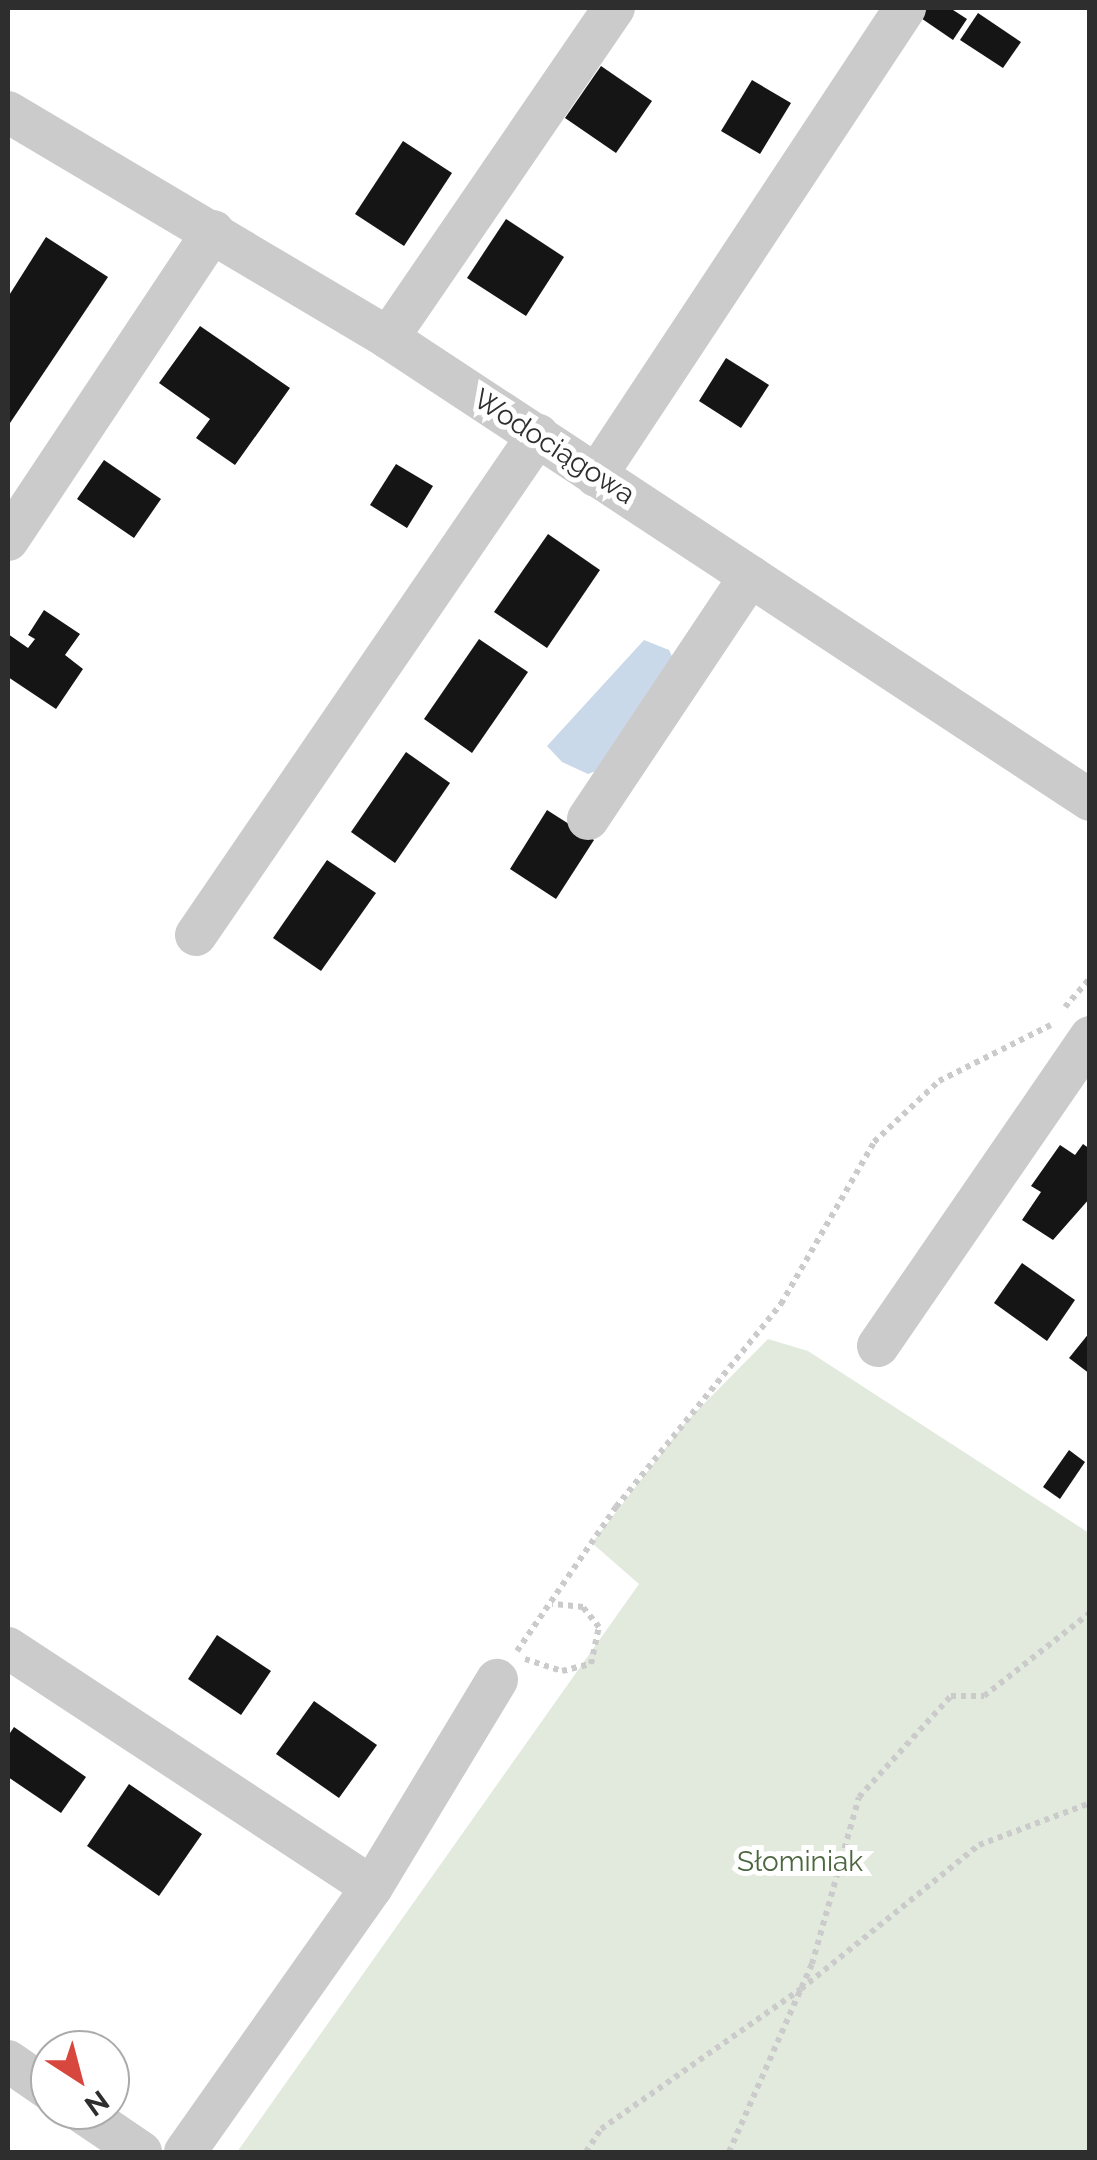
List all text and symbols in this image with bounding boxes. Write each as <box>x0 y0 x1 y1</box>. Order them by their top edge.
street label: Wodociągowa <box>467 382 641 512</box>
park label: Słominiak <box>737 1845 863 1879</box>
north arrow <box>30 2030 130 2130</box>
text: N <box>78 2083 115 2123</box>

